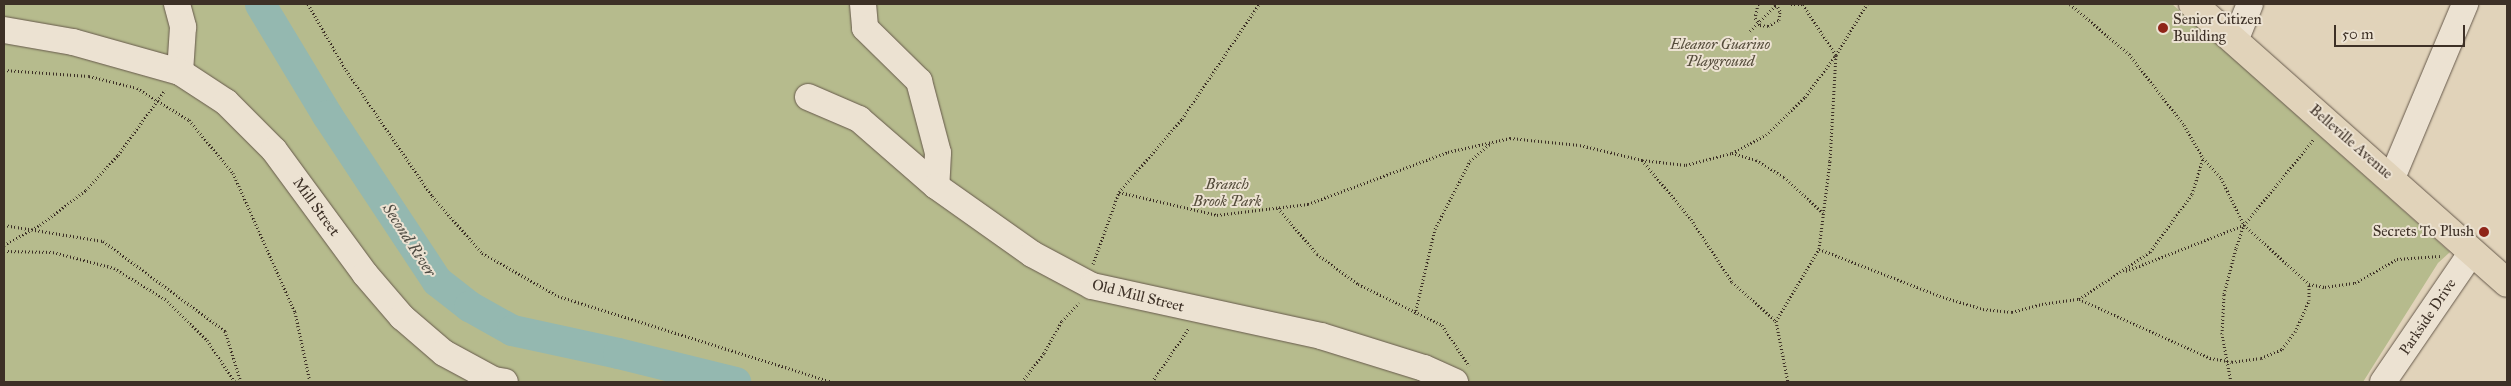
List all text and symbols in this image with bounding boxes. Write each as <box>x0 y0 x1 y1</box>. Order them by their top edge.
place label: Senior Citizen Building <box>2173 10 2262 45</box>
scale bar <box>2336 15 2467 47</box>
marker: Senior Citizen Building <box>2157 22 2169 34</box>
text: 50 m <box>2342 25 2374 43</box>
park label: Eleanor Guarino Playground <box>1670 35 1770 70</box>
street label: Belleville Avenue <box>2306 101 2396 183</box>
street label: Mill Street <box>289 174 343 240</box>
park label: Branch Brook Park <box>1193 175 1261 210</box>
water label: Second River <box>378 200 440 280</box>
place label: Secrets To Plush <box>2373 223 2474 241</box>
marker: Secrets To Plush <box>2478 226 2490 238</box>
street label: Parkside Drive <box>2396 275 2460 359</box>
street label: Old Mill Street <box>1090 276 1186 316</box>

